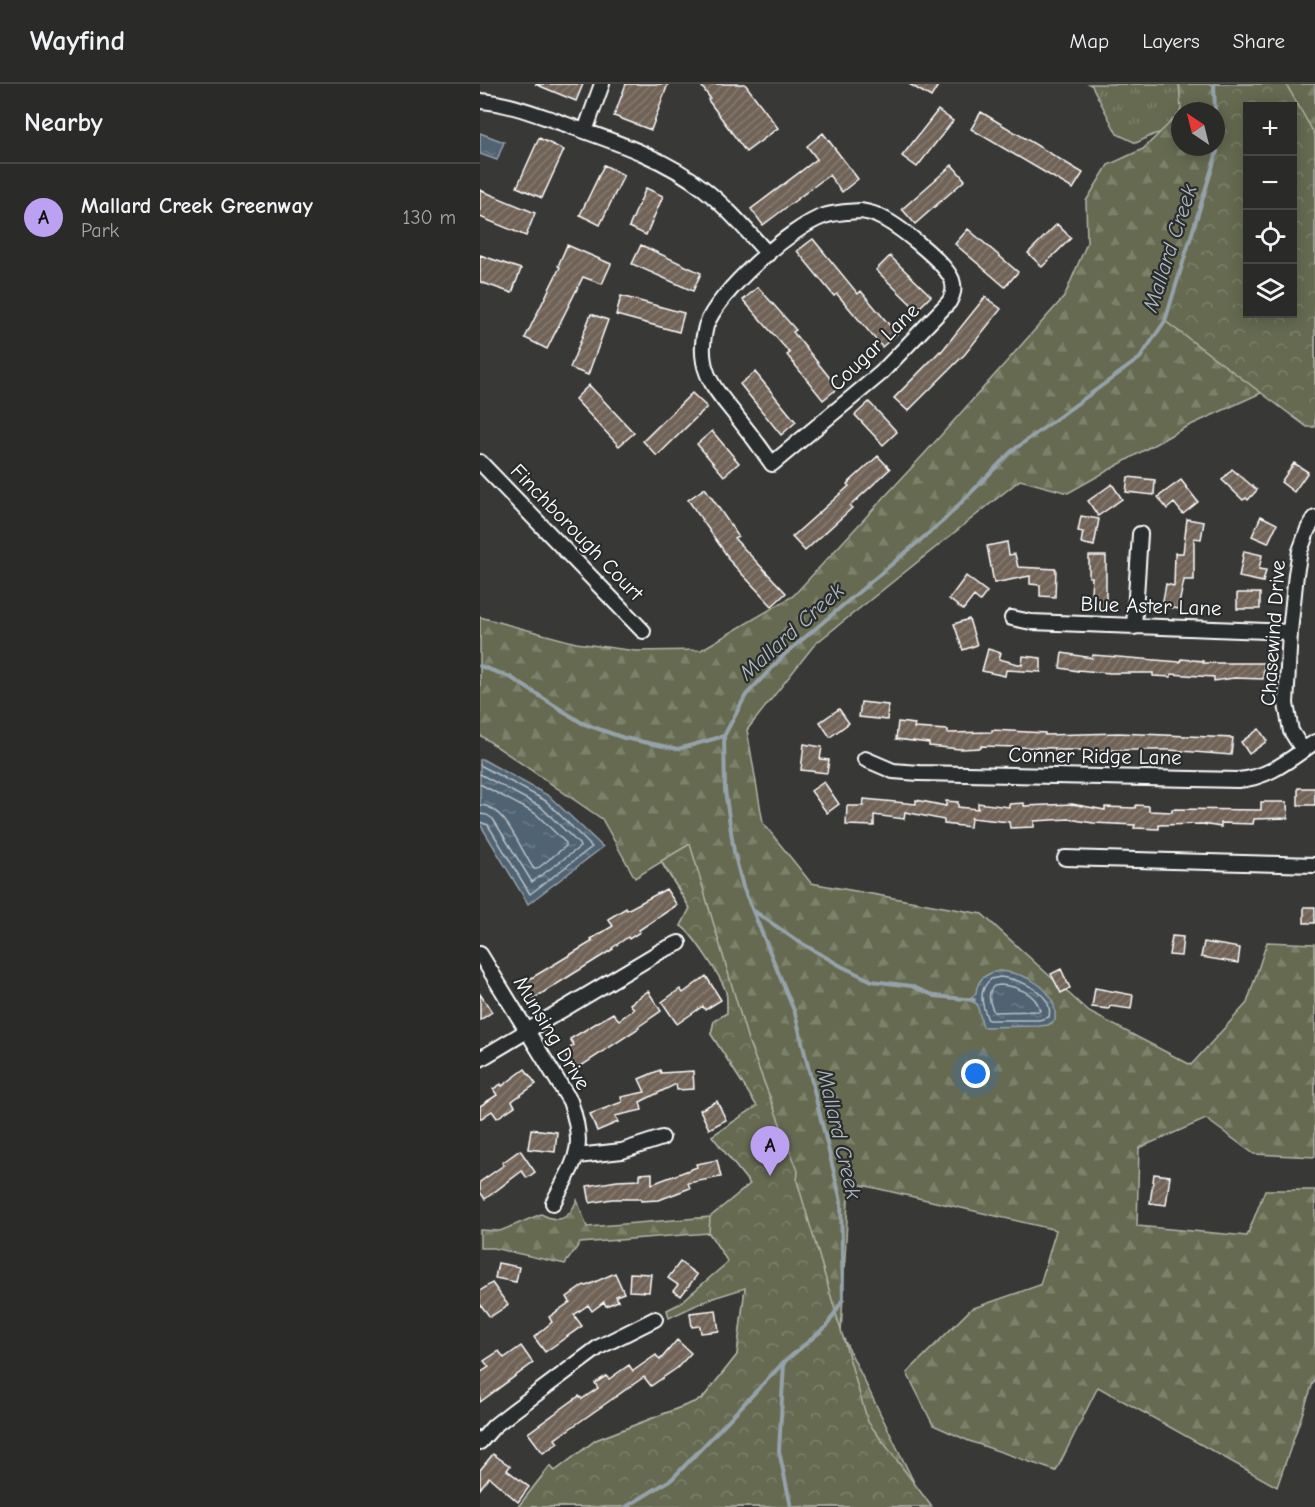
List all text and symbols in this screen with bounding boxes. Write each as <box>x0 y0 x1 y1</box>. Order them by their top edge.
text: Wayfind <box>30 25 125 57</box>
text: Map <box>1070 29 1109 53</box>
text: Layers <box>1142 29 1200 53</box>
text: Share <box>1233 29 1285 53</box>
north arrow <box>1171 102 1225 156</box>
map controls <box>1243 102 1297 318</box>
button: + <box>1243 102 1297 156</box>
text: Nearby <box>24 108 103 138</box>
button: − <box>1243 156 1297 210</box>
water label: Mallard Creek <box>1137 181 1203 316</box>
text: Mallard Creek Greenway <box>81 193 313 219</box>
text: A <box>38 206 49 229</box>
text: 130 m <box>403 206 456 229</box>
button: locate <box>1243 210 1297 264</box>
text: Park <box>81 219 119 242</box>
button: layers <box>1243 264 1297 318</box>
street label: Cougar Lane <box>824 298 924 396</box>
street label: Finchborough Court <box>506 459 649 606</box>
street label: Chasewind Drive <box>1256 559 1290 707</box>
water label: Mallard Creek <box>733 578 850 686</box>
street label: Blue Aster Lane <box>1080 592 1222 620</box>
street label: Conner Ridge Lane <box>1008 742 1182 770</box>
street label: Munsing Drive <box>509 972 595 1094</box>
your location <box>961 1059 990 1088</box>
water label: Mallard Creek <box>811 1066 867 1202</box>
pin: A <box>750 1126 790 1176</box>

